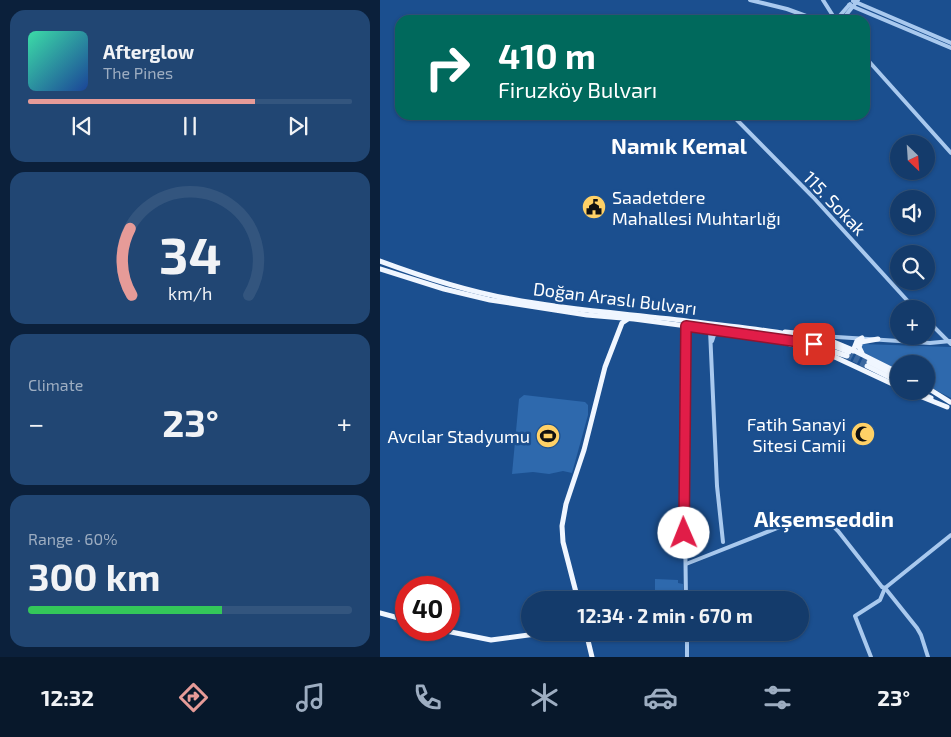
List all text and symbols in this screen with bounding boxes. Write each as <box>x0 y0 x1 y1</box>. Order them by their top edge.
text: 410 m <box>498 34 596 76</box>
icon: right <box>415 35 480 100</box>
text: Afterglow <box>103 40 194 63</box>
text: The Pines <box>103 63 173 82</box>
text: Firuzköy Bulvarı <box>498 76 657 102</box>
icon: previous <box>68 112 96 140</box>
icon: pause <box>176 112 204 140</box>
icon: next <box>284 112 312 140</box>
district label: Namık Kemal <box>611 132 748 158</box>
north arrow <box>890 135 935 180</box>
map controls <box>890 135 935 400</box>
street label: 115. Sokak <box>799 166 871 240</box>
place label: Saadetdere Mahallesi Muhtarlığı <box>612 186 781 229</box>
button: sound <box>890 190 935 235</box>
public building icon: Saadetdere Mahallesi Muhtarlığı <box>581 194 607 220</box>
text: 34 <box>159 222 221 284</box>
button: search <box>890 245 935 290</box>
street label: Doğan Araslı Bulvarı <box>532 277 698 319</box>
text: km/h <box>168 282 212 304</box>
button: + <box>890 300 935 345</box>
pin <box>793 323 835 365</box>
icon: arrive <box>800 330 828 358</box>
button: − <box>890 355 935 400</box>
text: Climate <box>28 375 83 394</box>
text: 23° <box>162 399 219 445</box>
text: − <box>28 406 44 440</box>
text: + <box>337 406 352 440</box>
place label: Fatih Sanayi Sitesi Camii <box>747 413 846 456</box>
mosque icon: Fatih Sanayi Sitesi Camii <box>850 421 876 447</box>
sports icon: Avcılar Stadyumu <box>535 423 561 449</box>
place label: Avcılar Stadyumu <box>388 425 530 447</box>
district label: Akşemseddin <box>754 505 894 533</box>
position arrow <box>657 506 709 558</box>
text: Range · 60% <box>28 529 117 548</box>
text: 300 km <box>28 553 160 599</box>
speed limit sign: 40 <box>395 576 460 641</box>
text: 12:34 · 2 min · 670 m <box>577 604 753 627</box>
icon: directions <box>176 680 211 715</box>
icon: music <box>293 680 328 715</box>
icon: phone <box>410 680 445 715</box>
icon: climate <box>527 680 562 715</box>
icon: car <box>643 680 678 715</box>
icon: filters <box>760 680 795 715</box>
text: 12:32 <box>41 684 94 710</box>
text: 23° <box>877 684 910 710</box>

